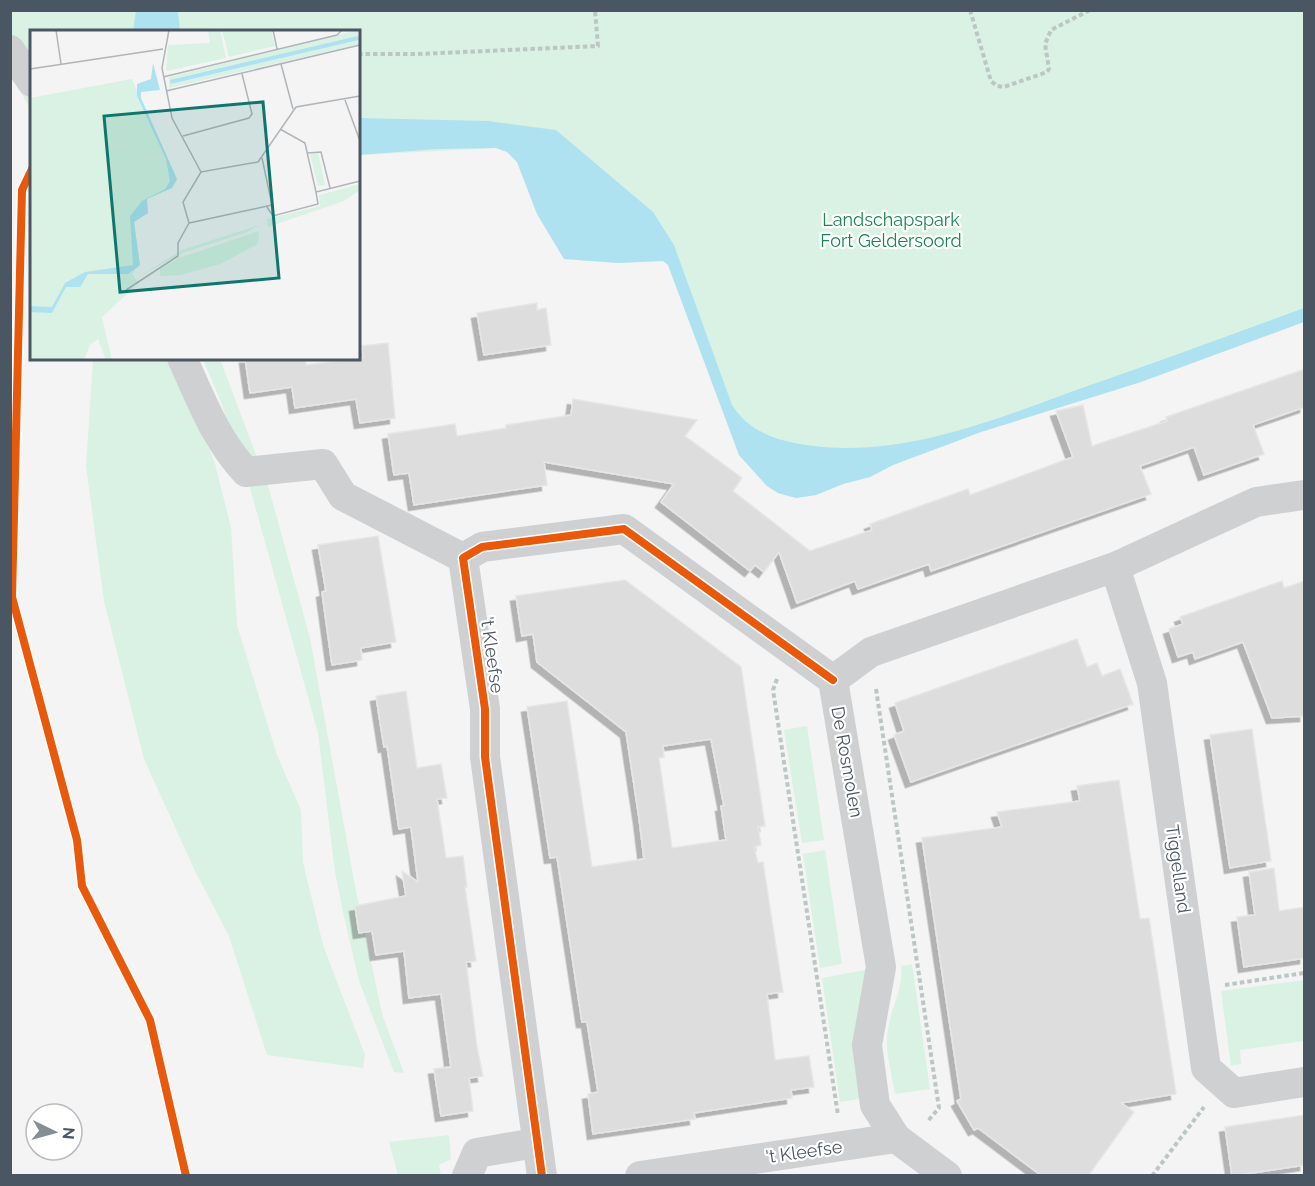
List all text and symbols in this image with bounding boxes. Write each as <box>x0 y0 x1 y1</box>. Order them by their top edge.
inset map <box>30 30 360 360</box>
park label: Landschapspark Fort Geldersoord <box>820 209 962 251</box>
street label: 't Kleefse <box>477 615 508 695</box>
street label: De Rosmolen <box>827 705 868 819</box>
street label: Tiggelland <box>1162 823 1195 914</box>
north arrow <box>24 1102 84 1162</box>
text: N <box>58 1126 78 1140</box>
street label: 't Kleefse <box>764 1136 844 1167</box>

